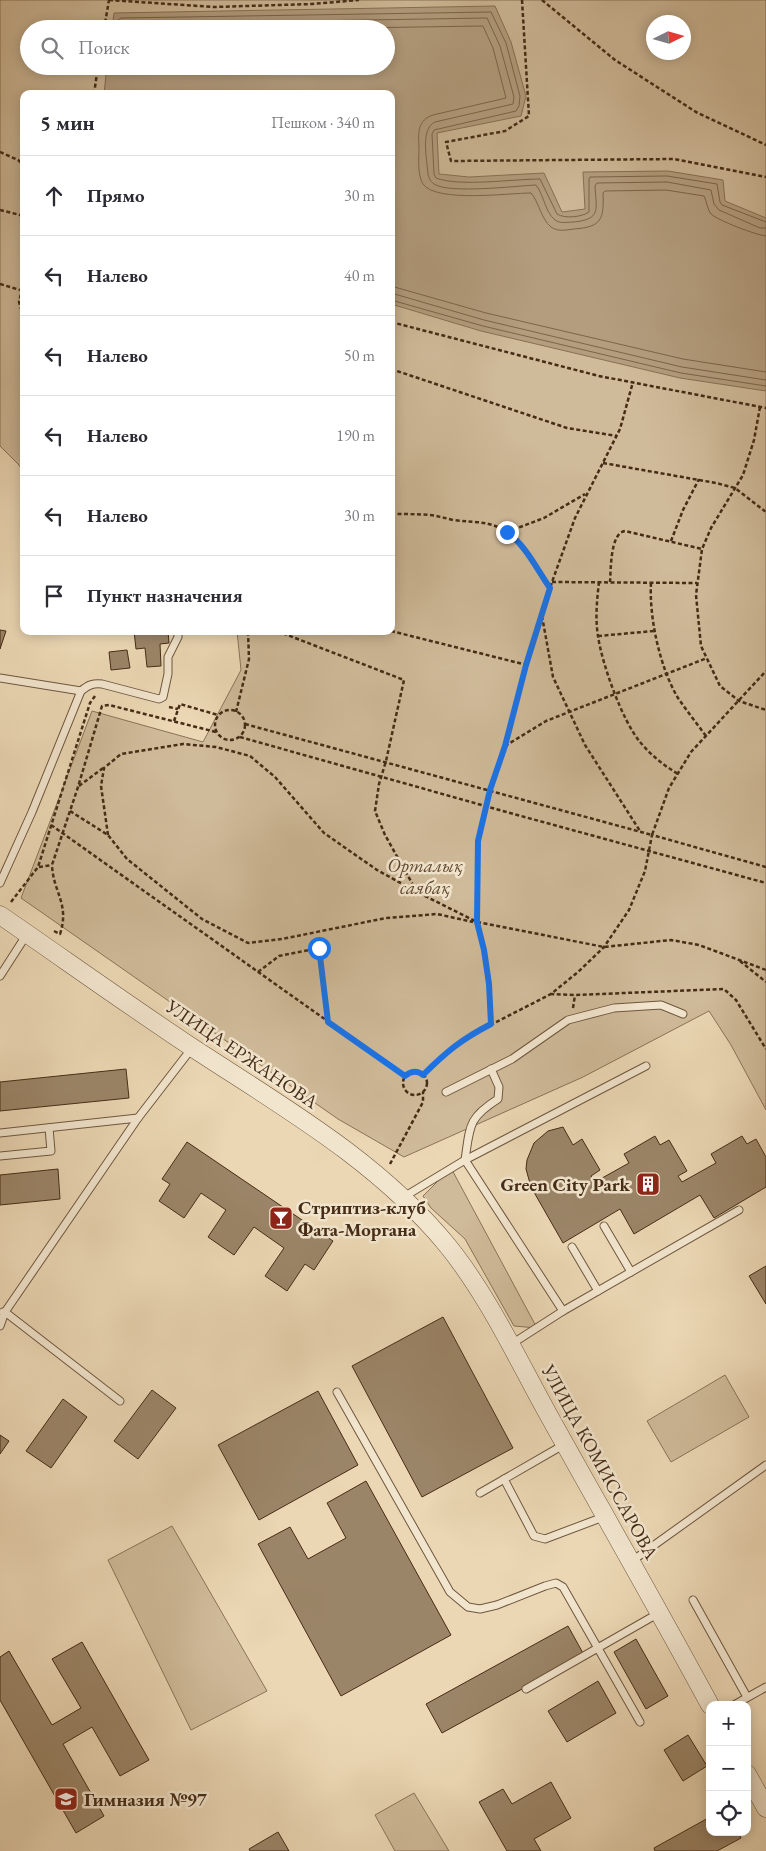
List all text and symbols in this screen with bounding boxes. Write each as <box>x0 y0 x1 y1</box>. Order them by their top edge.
north arrow <box>646 15 691 60</box>
search box <box>20 20 395 75</box>
icon: search <box>38 34 66 62</box>
text: Поиск <box>78 35 130 60</box>
text: 5 мин <box>40 109 95 136</box>
text: Пешком · 340 m <box>271 112 375 133</box>
icon: ahead <box>40 182 68 210</box>
text: Прямо <box>87 183 145 208</box>
text: 30 m <box>344 185 375 206</box>
icon: left <box>40 262 68 290</box>
text: Налево <box>87 263 148 288</box>
text: 40 m <box>344 265 375 286</box>
icon: left <box>40 342 68 370</box>
text: Налево <box>87 343 148 368</box>
text: 50 m <box>344 345 375 366</box>
icon: left <box>40 422 68 450</box>
text: Налево <box>87 423 148 448</box>
text: 190 m <box>336 425 375 446</box>
icon: left <box>40 502 68 530</box>
text: Налево <box>87 503 148 528</box>
text: 30 m <box>344 505 375 526</box>
route end <box>496 521 519 544</box>
icon: arrive <box>40 582 68 610</box>
text: Пункт назначения <box>87 583 243 608</box>
park label: Орталық саябақ <box>387 853 464 900</box>
route start <box>308 937 331 960</box>
street label: УЛИЦА ЕРЖАНОВА <box>160 993 324 1115</box>
building icon: Green City Park <box>635 1171 661 1197</box>
place label: Green City Park <box>500 1172 631 1197</box>
place label: Стриптиз-клуб Фата-Моргана <box>298 1195 426 1242</box>
bar icon: Стриптиз-клуб Фата-Моргана <box>268 1205 294 1231</box>
street label: УЛИЦА КОМИССАРОВА <box>535 1359 664 1565</box>
map controls <box>706 1701 751 1836</box>
button: + <box>706 1701 751 1746</box>
button: − <box>706 1746 751 1791</box>
school or university icon: Гимназия №97 <box>53 1786 79 1812</box>
place label: Гимназия №97 <box>84 1787 208 1812</box>
button: locate <box>706 1791 751 1836</box>

